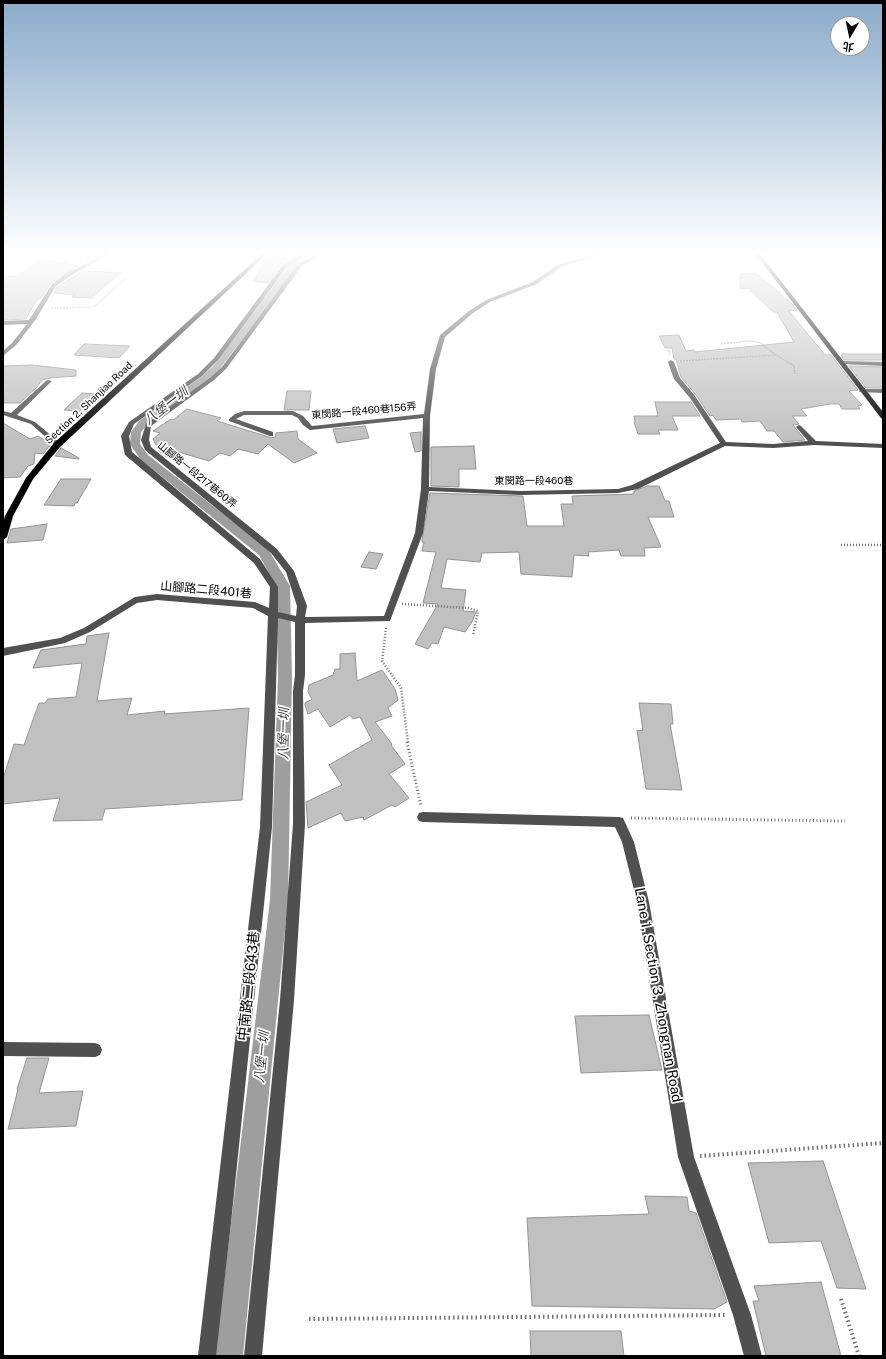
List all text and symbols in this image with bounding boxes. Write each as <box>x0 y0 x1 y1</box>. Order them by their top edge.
north arrow <box>830 16 870 56</box>
text: 北 <box>842 40 855 54</box>
street label: Section 2, Shanjiao Road <box>43 359 135 447</box>
water label: 八堡一圳 <box>141 384 191 428</box>
street label: 東閔路一段460巷156弄 <box>311 400 417 422</box>
street label: 山腳路一段217巷60弄 <box>155 439 239 511</box>
street label: 東閔路一段460巷 <box>495 475 573 487</box>
street label: 山腳路二段401巷 <box>160 579 252 601</box>
water label: 八堡一圳 <box>276 708 292 760</box>
street label: Lane 1, Section 3, Zhongnan Road <box>631 886 685 1104</box>
street label: 中南路二段643巷 <box>235 930 263 1042</box>
water label: 八堡一圳 <box>252 1030 272 1084</box>

